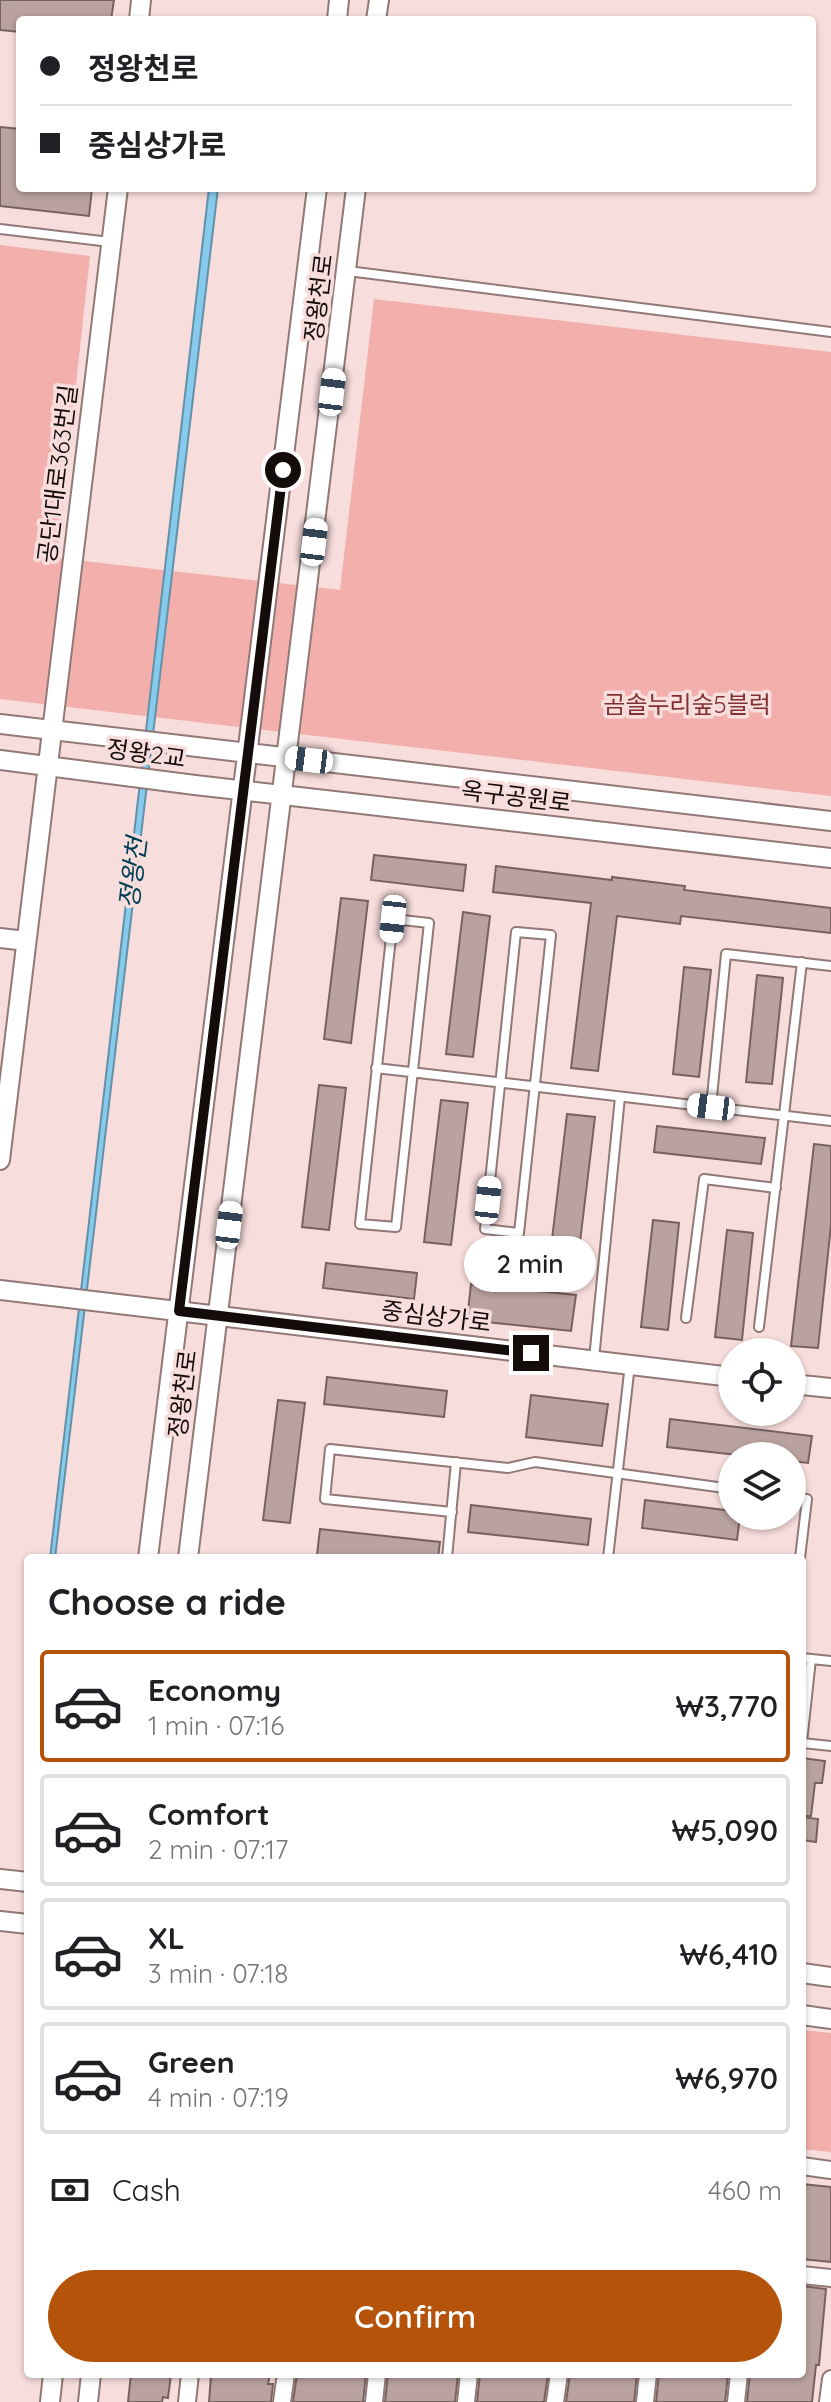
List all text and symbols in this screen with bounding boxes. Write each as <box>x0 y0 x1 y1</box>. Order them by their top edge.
text: 정왕천로 <box>88 49 198 87</box>
text: 중심상가로 <box>88 126 226 164</box>
street label: 정왕천로 <box>298 252 338 344</box>
car <box>317 367 347 417</box>
street label: 공단1대로363번길 <box>31 383 83 565</box>
route start <box>265 452 301 488</box>
car <box>299 517 329 567</box>
park label: 곰솔누리숲5블럭 <box>603 689 771 719</box>
street label: 정왕2교 <box>105 733 188 773</box>
car <box>284 745 334 775</box>
street label: 옥구공원로 <box>460 774 573 818</box>
water label: 정왕천 <box>112 832 154 911</box>
car <box>379 894 407 944</box>
car <box>686 1092 736 1122</box>
car <box>474 1175 502 1225</box>
car <box>214 1200 244 1250</box>
callout: 2 min <box>465 1237 597 1293</box>
text: 2 min <box>496 1247 564 1280</box>
street label: 중심상가로 <box>380 1294 493 1338</box>
route end <box>513 1335 549 1371</box>
map controls <box>718 1338 806 1530</box>
button: locate <box>718 1338 806 1426</box>
street label: 정왕천로 <box>162 1348 202 1440</box>
button: layers <box>718 1442 806 1530</box>
text: Choose a ride <box>48 1579 286 1624</box>
icon: car <box>52 1670 124 1742</box>
text: Economy <box>148 1671 281 1709</box>
text: ₩3,770 <box>676 1687 778 1725</box>
text: 1 min · 07:16 <box>148 1709 284 1742</box>
icon: car <box>52 1794 124 1866</box>
text: Comfort <box>148 1795 269 1833</box>
text: ₩5,090 <box>672 1811 778 1849</box>
text: 2 min · 07:17 <box>148 1833 288 1866</box>
icon: car <box>52 1918 124 1990</box>
text: XL <box>148 1919 185 1957</box>
text: ₩6,410 <box>679 1935 778 1973</box>
text: 3 min · 07:18 <box>148 1957 288 1990</box>
icon: car <box>52 2042 124 2114</box>
text: Green <box>148 2043 235 2081</box>
text: ₩6,970 <box>675 2059 778 2097</box>
text: 4 min · 07:19 <box>148 2081 289 2114</box>
icon: cash <box>48 2168 92 2212</box>
text: Cash <box>112 2171 181 2209</box>
text: 460 m <box>708 2174 782 2207</box>
button: Confirm <box>48 2270 782 2362</box>

